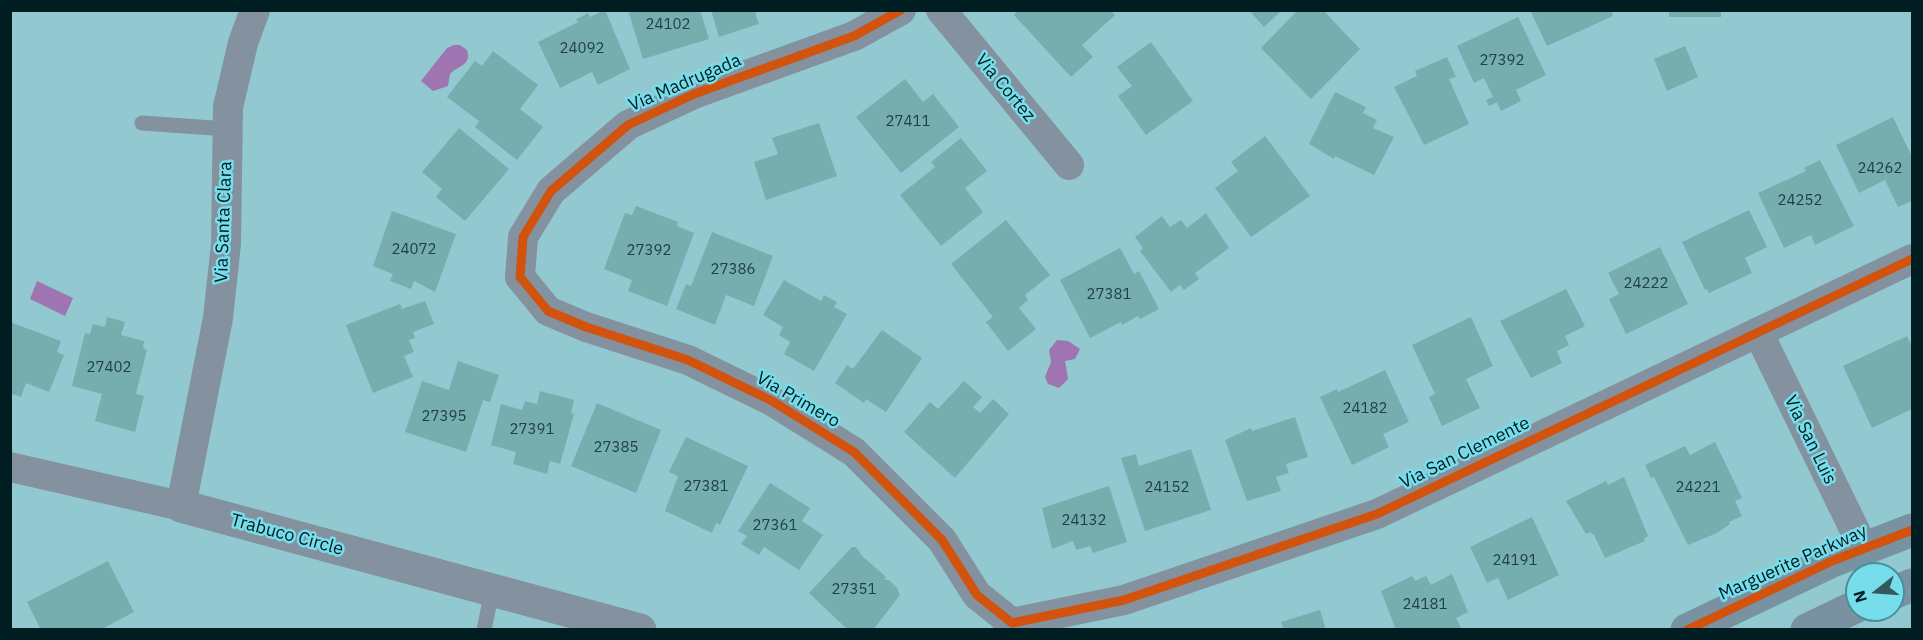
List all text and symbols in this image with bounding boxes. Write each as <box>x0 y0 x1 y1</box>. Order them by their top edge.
house number: 24102 <box>646 16 690 34</box>
house number: 24092 <box>560 40 604 58</box>
street label: Via Madrugada <box>626 50 744 116</box>
street label: Via Cortez <box>970 50 1040 126</box>
house number: 27392 <box>1480 52 1524 70</box>
house number: 27411 <box>886 113 930 131</box>
house number: 24262 <box>1858 160 1902 178</box>
street label: Via Santa Clara <box>211 161 237 283</box>
house number: 24252 <box>1778 192 1822 210</box>
house number: 24072 <box>392 241 436 259</box>
house number: 27392 <box>627 242 671 260</box>
house number: 27386 <box>711 261 755 279</box>
house number: 24222 <box>1624 275 1668 293</box>
house number: 27381 <box>1087 286 1131 304</box>
house number: 27402 <box>87 359 131 377</box>
street label: Via Primero <box>752 367 844 433</box>
street label: Via San Luis <box>1779 392 1841 488</box>
house number: 24182 <box>1343 400 1387 418</box>
house number: 27395 <box>422 408 466 426</box>
street label: Via San Clemente <box>1397 412 1533 494</box>
house number: 27391 <box>510 421 554 439</box>
house number: 27385 <box>594 439 638 457</box>
house number: 27381 <box>684 478 728 496</box>
house number: 24152 <box>1145 479 1189 497</box>
house number: 24221 <box>1676 479 1720 497</box>
street label: Trabuco Circle <box>228 510 346 560</box>
house number: 24132 <box>1062 512 1106 530</box>
house number: 27361 <box>753 517 797 535</box>
street label: Marguerite Parkway <box>1716 521 1870 605</box>
house number: 24191 <box>1493 552 1537 570</box>
north arrow <box>1845 562 1905 622</box>
house number: 27351 <box>832 581 876 599</box>
text: N <box>1848 588 1871 605</box>
house number: 24181 <box>1403 596 1447 614</box>

